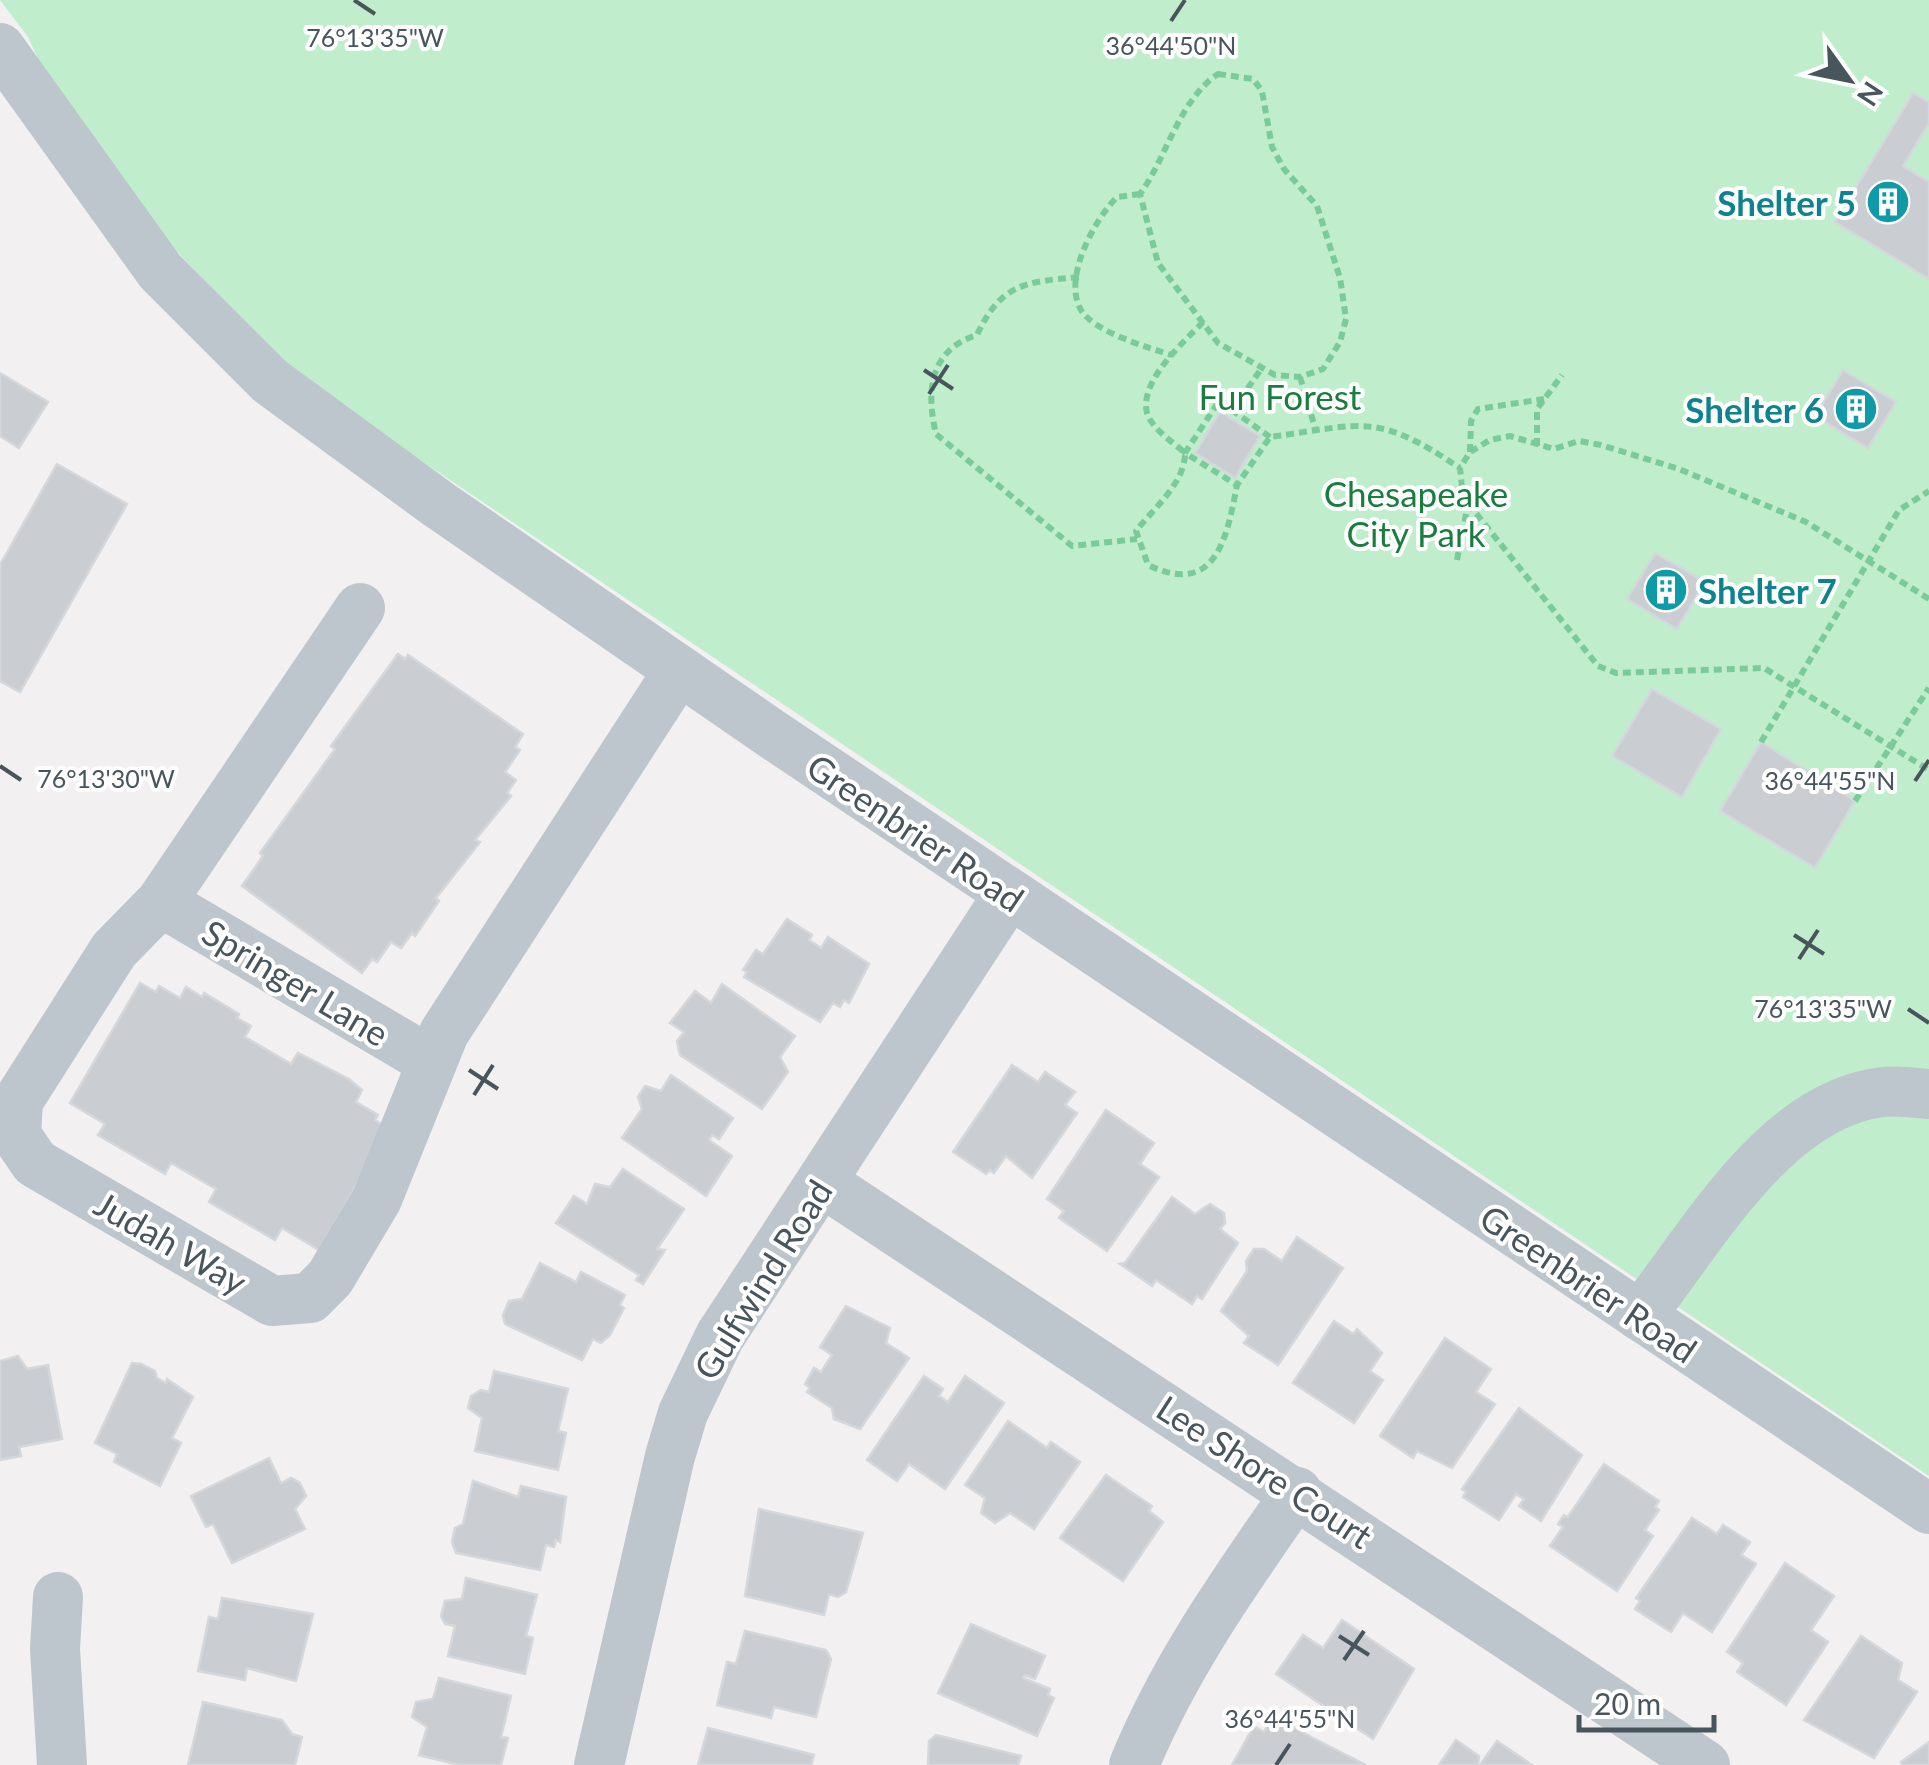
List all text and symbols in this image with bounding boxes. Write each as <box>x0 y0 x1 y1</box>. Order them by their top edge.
text: 76°13'35"W <box>306 22 444 52</box>
text: 36°44'50"N <box>1106 30 1236 60</box>
north arrow <box>1799 30 1899 130</box>
text: N <box>1851 76 1891 112</box>
building icon: Shelter 5 <box>1865 179 1911 225</box>
place label: Shelter 5 <box>1717 181 1856 223</box>
park label: Fun Forest <box>1199 375 1362 417</box>
building icon: Shelter 6 <box>1833 386 1879 432</box>
place label: Shelter 6 <box>1685 388 1824 430</box>
park label: Chesapeake City Park <box>1324 472 1508 554</box>
building icon: Shelter 7 <box>1643 567 1689 613</box>
place label: Shelter 7 <box>1698 569 1837 611</box>
street label: Greenbrier Road <box>800 744 1032 920</box>
text: 76°13'30"W <box>37 763 175 793</box>
text: 36°44'55"N <box>1765 765 1895 795</box>
street label: Springer Lane <box>195 910 397 1054</box>
text: 76°13'35"W <box>1754 993 1892 1023</box>
street label: Gulfwind Road <box>684 1172 840 1386</box>
street label: Judah Way <box>88 1182 254 1302</box>
street label: Greenbrier Road <box>1473 1195 1705 1371</box>
street label: Lee Shore Court <box>1150 1386 1381 1556</box>
scale bar <box>1579 1670 1714 1732</box>
text: 20 m <box>1594 1685 1661 1721</box>
text: 36°44'55"N <box>1225 1703 1355 1733</box>

